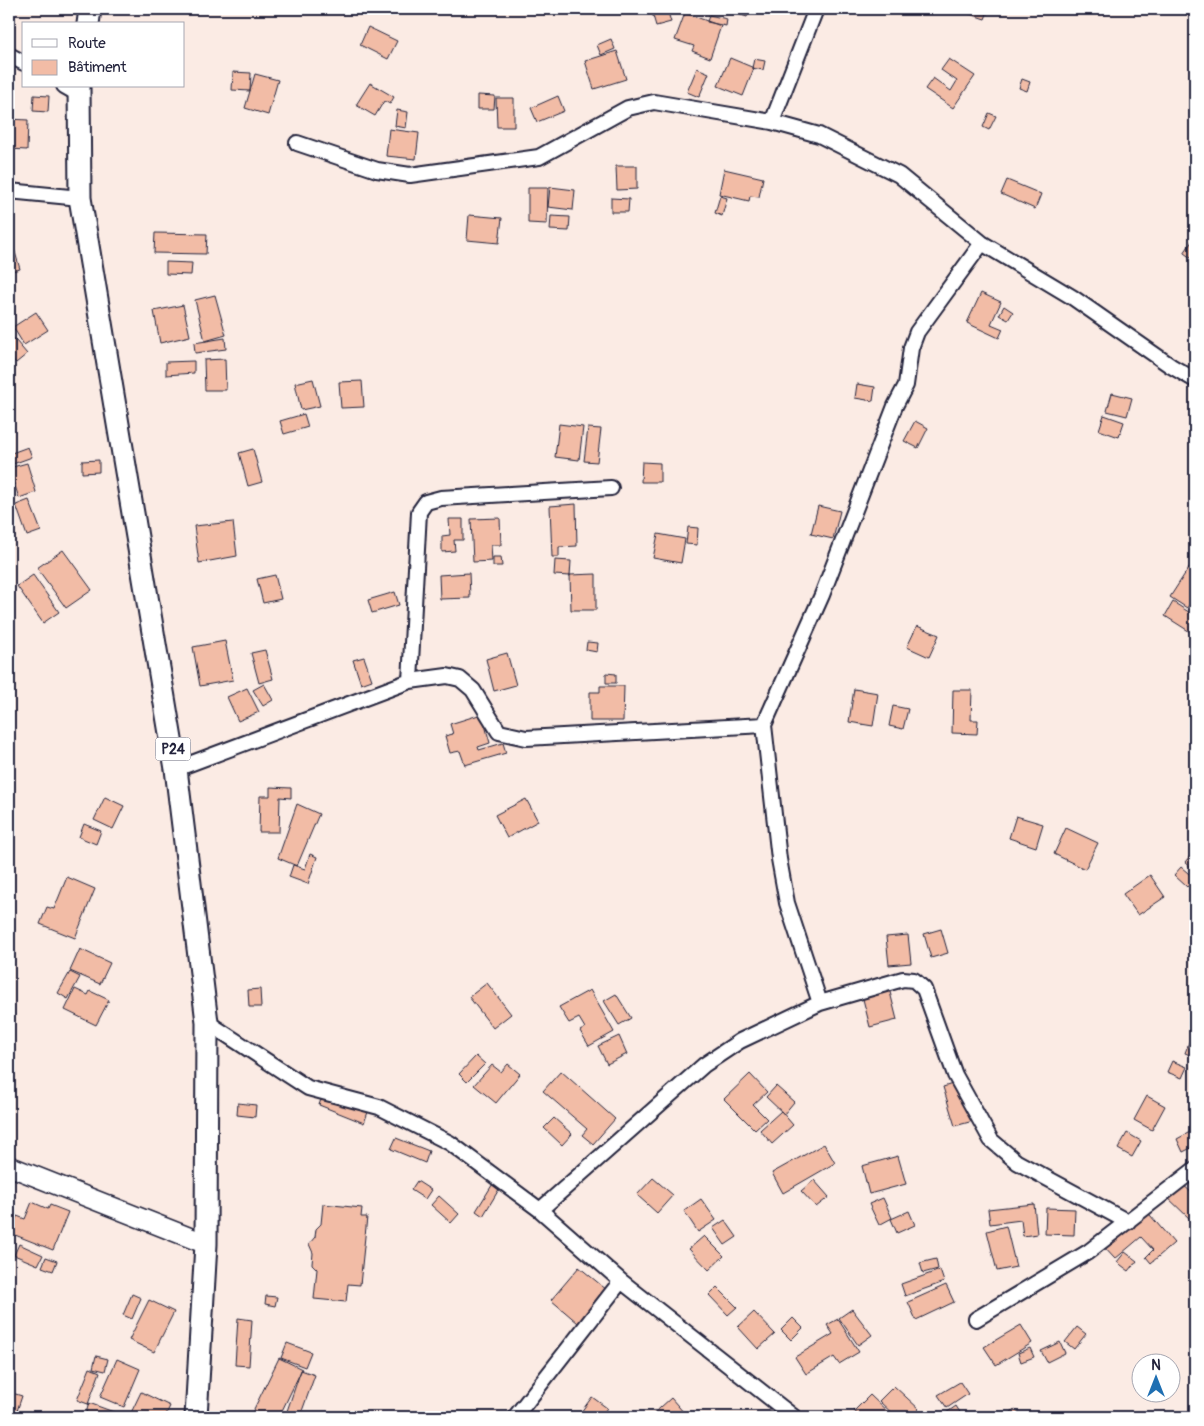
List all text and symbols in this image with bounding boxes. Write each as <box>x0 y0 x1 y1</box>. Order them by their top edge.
legend <box>22 22 185 88</box>
text: Route <box>68 34 106 53</box>
text: Bâtiment <box>68 58 128 77</box>
road number: P24 <box>156 738 190 761</box>
north arrow <box>1132 1354 1182 1404</box>
text: N <box>1151 1357 1161 1374</box>

